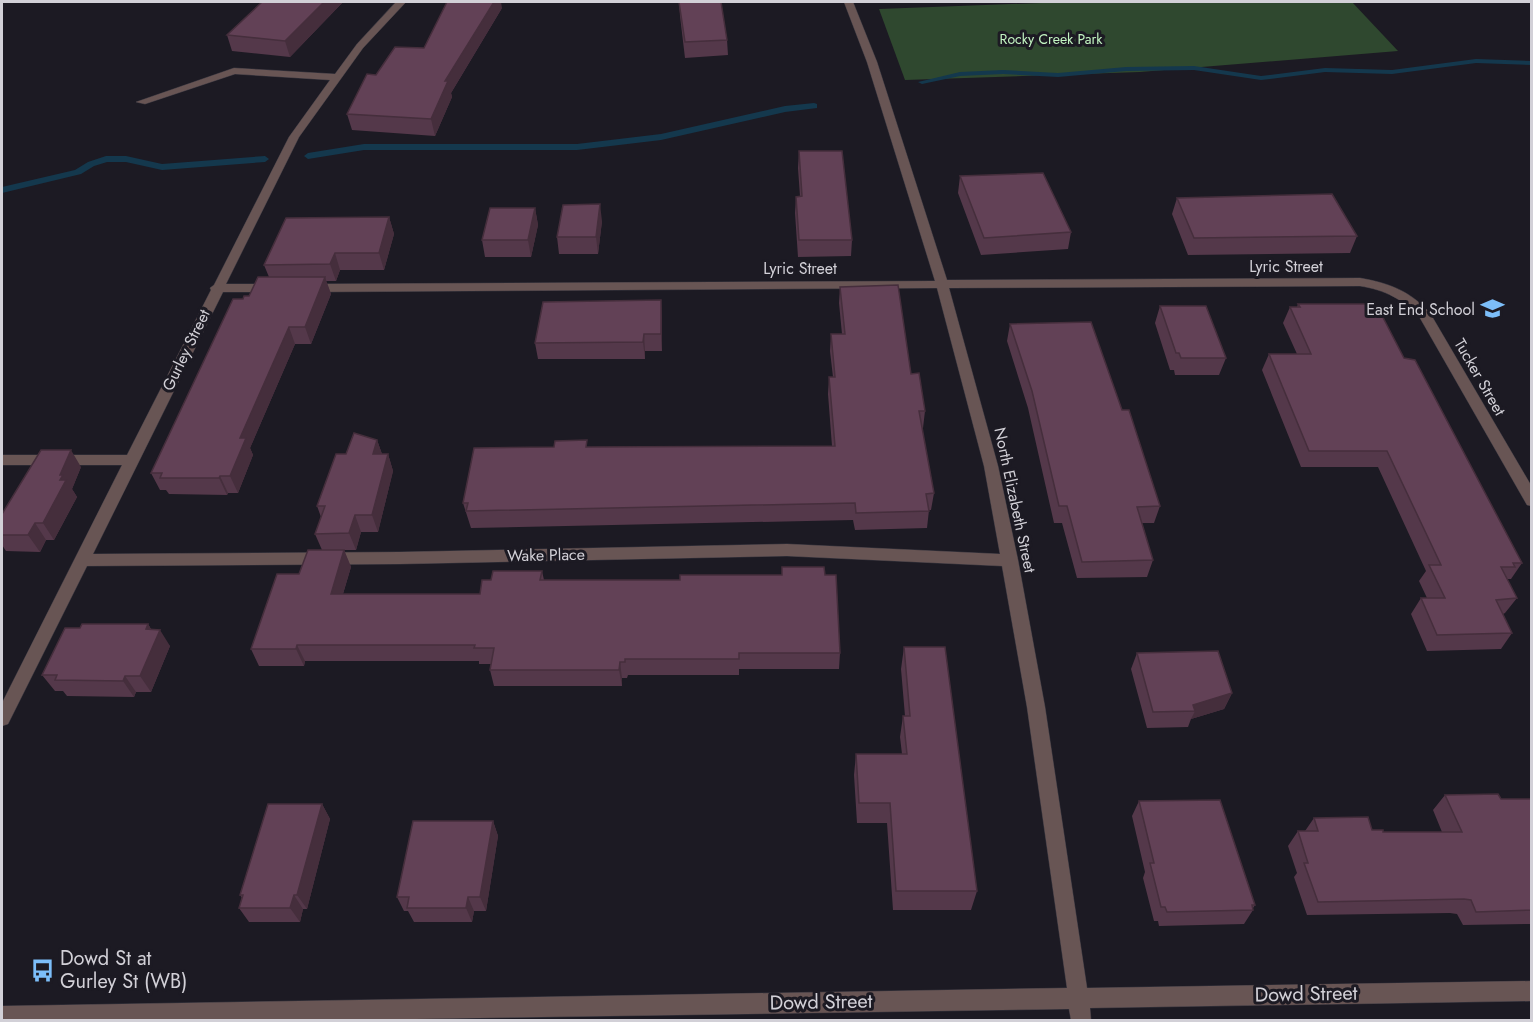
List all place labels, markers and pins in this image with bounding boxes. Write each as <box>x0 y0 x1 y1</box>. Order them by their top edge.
school or university icon: East End School <box>1480 296 1506 322</box>
place label: East End School <box>1366 298 1475 321</box>
place label: Dowd St at Gurley St (WB) <box>60 944 187 996</box>
bus stop icon: Dowd St at Gurley St (WB) <box>29 957 55 983</box>

